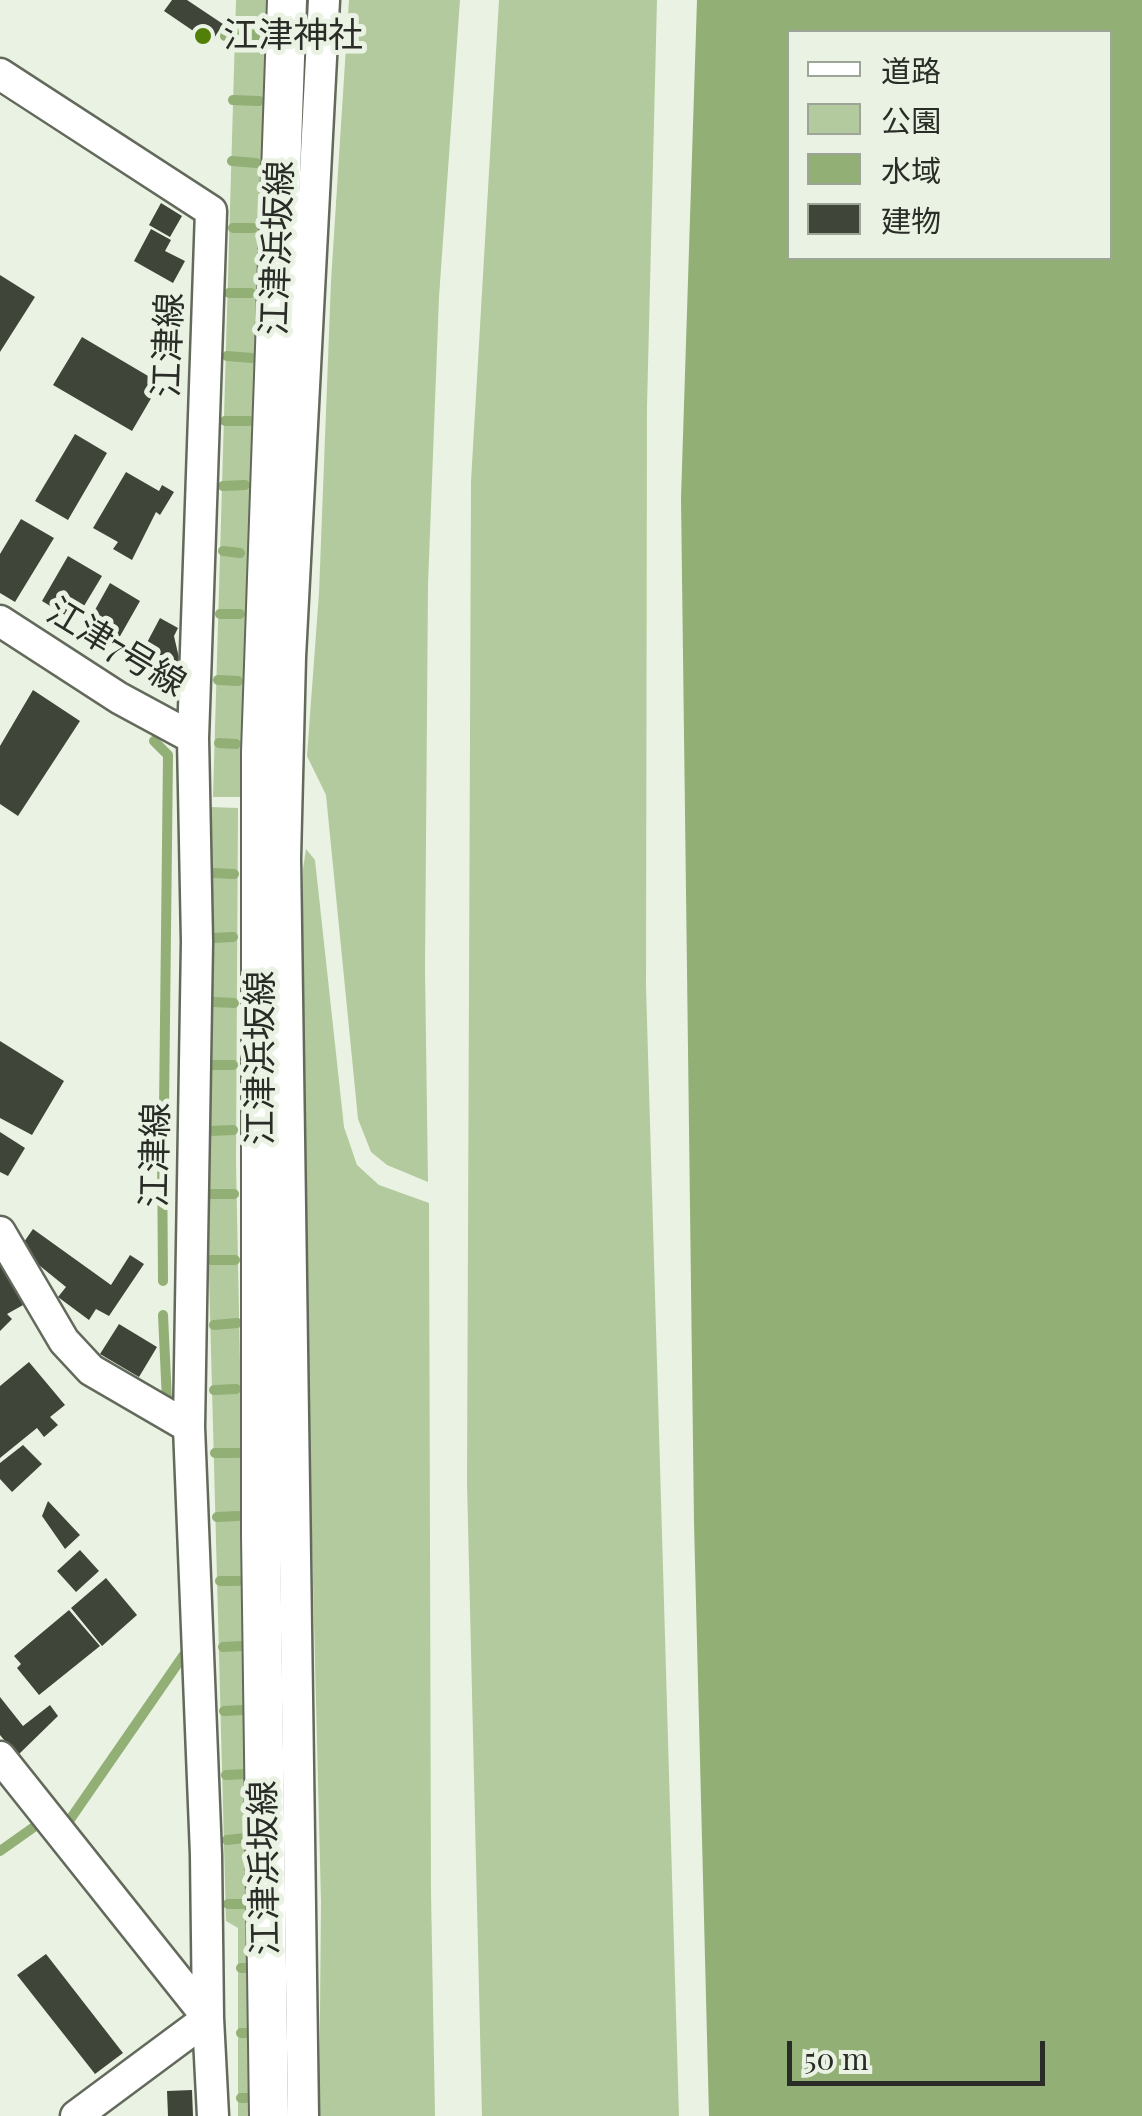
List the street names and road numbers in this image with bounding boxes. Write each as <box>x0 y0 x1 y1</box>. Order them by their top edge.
street label: 江津浜坂線 <box>254 160 302 336</box>
street label: 江津線 <box>146 292 192 398</box>
street label: 江津7号線 <box>39 590 193 706</box>
street label: 江津浜坂線 <box>240 971 282 1145</box>
street label: 江津線 <box>134 1102 178 1208</box>
street label: 江津浜坂線 <box>242 1780 288 1956</box>

